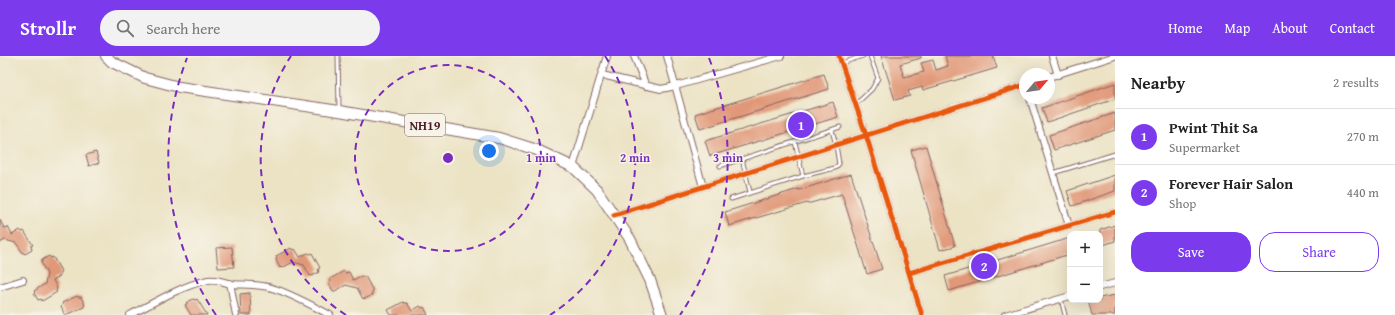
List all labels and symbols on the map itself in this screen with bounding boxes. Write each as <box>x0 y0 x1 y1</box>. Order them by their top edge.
north arrow <box>1019 68 1055 104</box>
pin: 1 <box>788 110 814 140</box>
road number: NH19 <box>405 114 445 136</box>
your location <box>479 141 499 161</box>
text: 1 min <box>526 149 556 166</box>
text: 2 min <box>620 149 650 166</box>
text: 3 min <box>713 149 743 166</box>
centre of rings <box>441 151 455 165</box>
pin: 2 <box>971 251 997 281</box>

